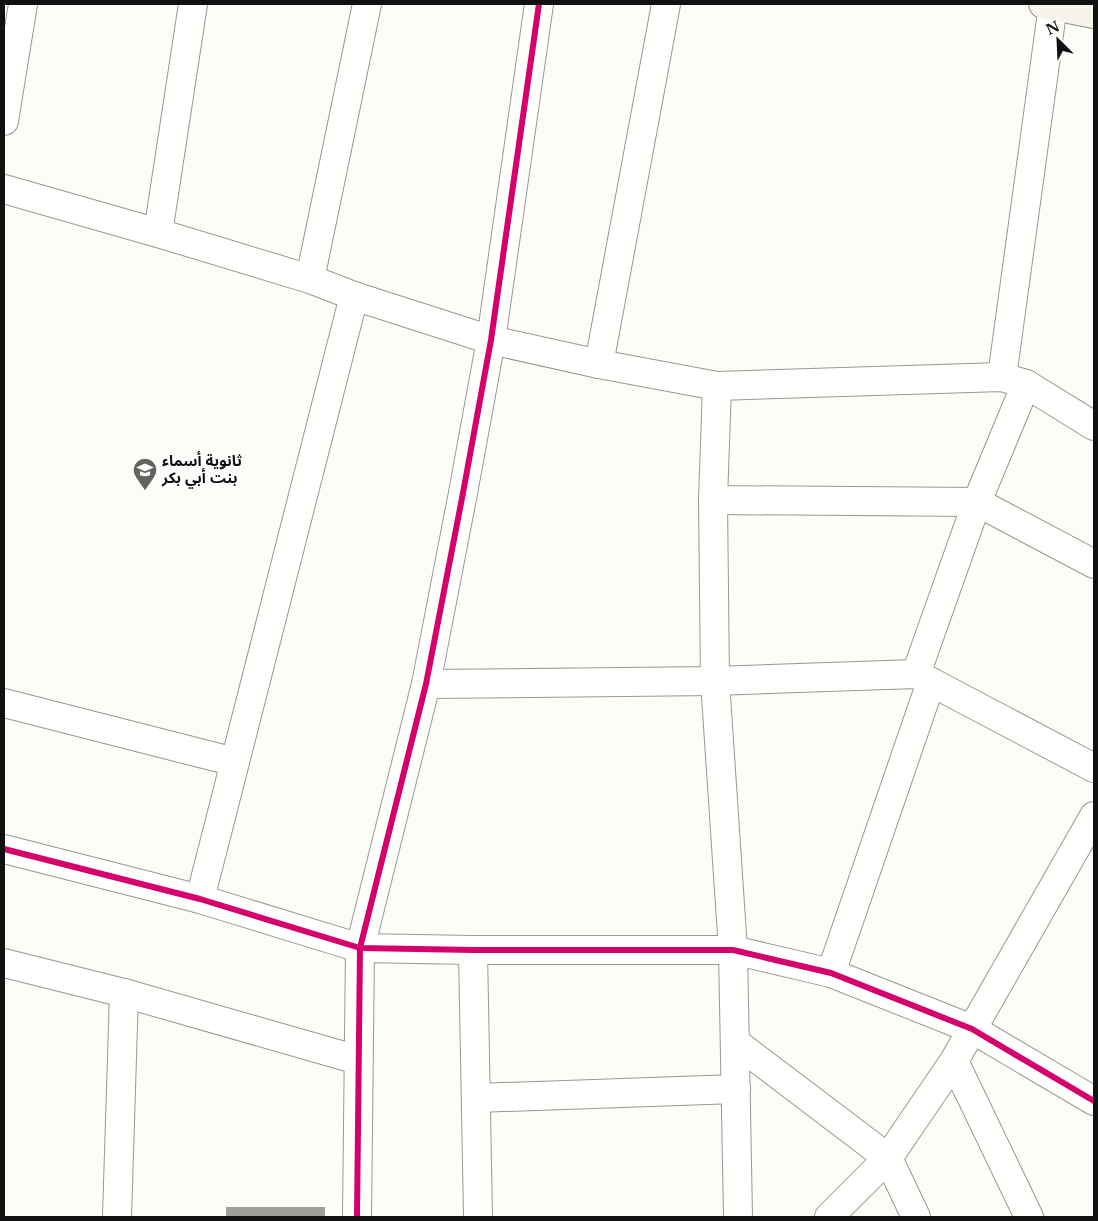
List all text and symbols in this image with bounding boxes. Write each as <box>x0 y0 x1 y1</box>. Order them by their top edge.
north arrow <box>1033 15 1083 65</box>
text: N <box>1043 17 1062 39</box>
place label: ثانوية أسماء بنت أبي بكر <box>161 451 242 489</box>
school or university icon: ثانوية أسماء بنت أبي بكر <box>132 457 158 491</box>

